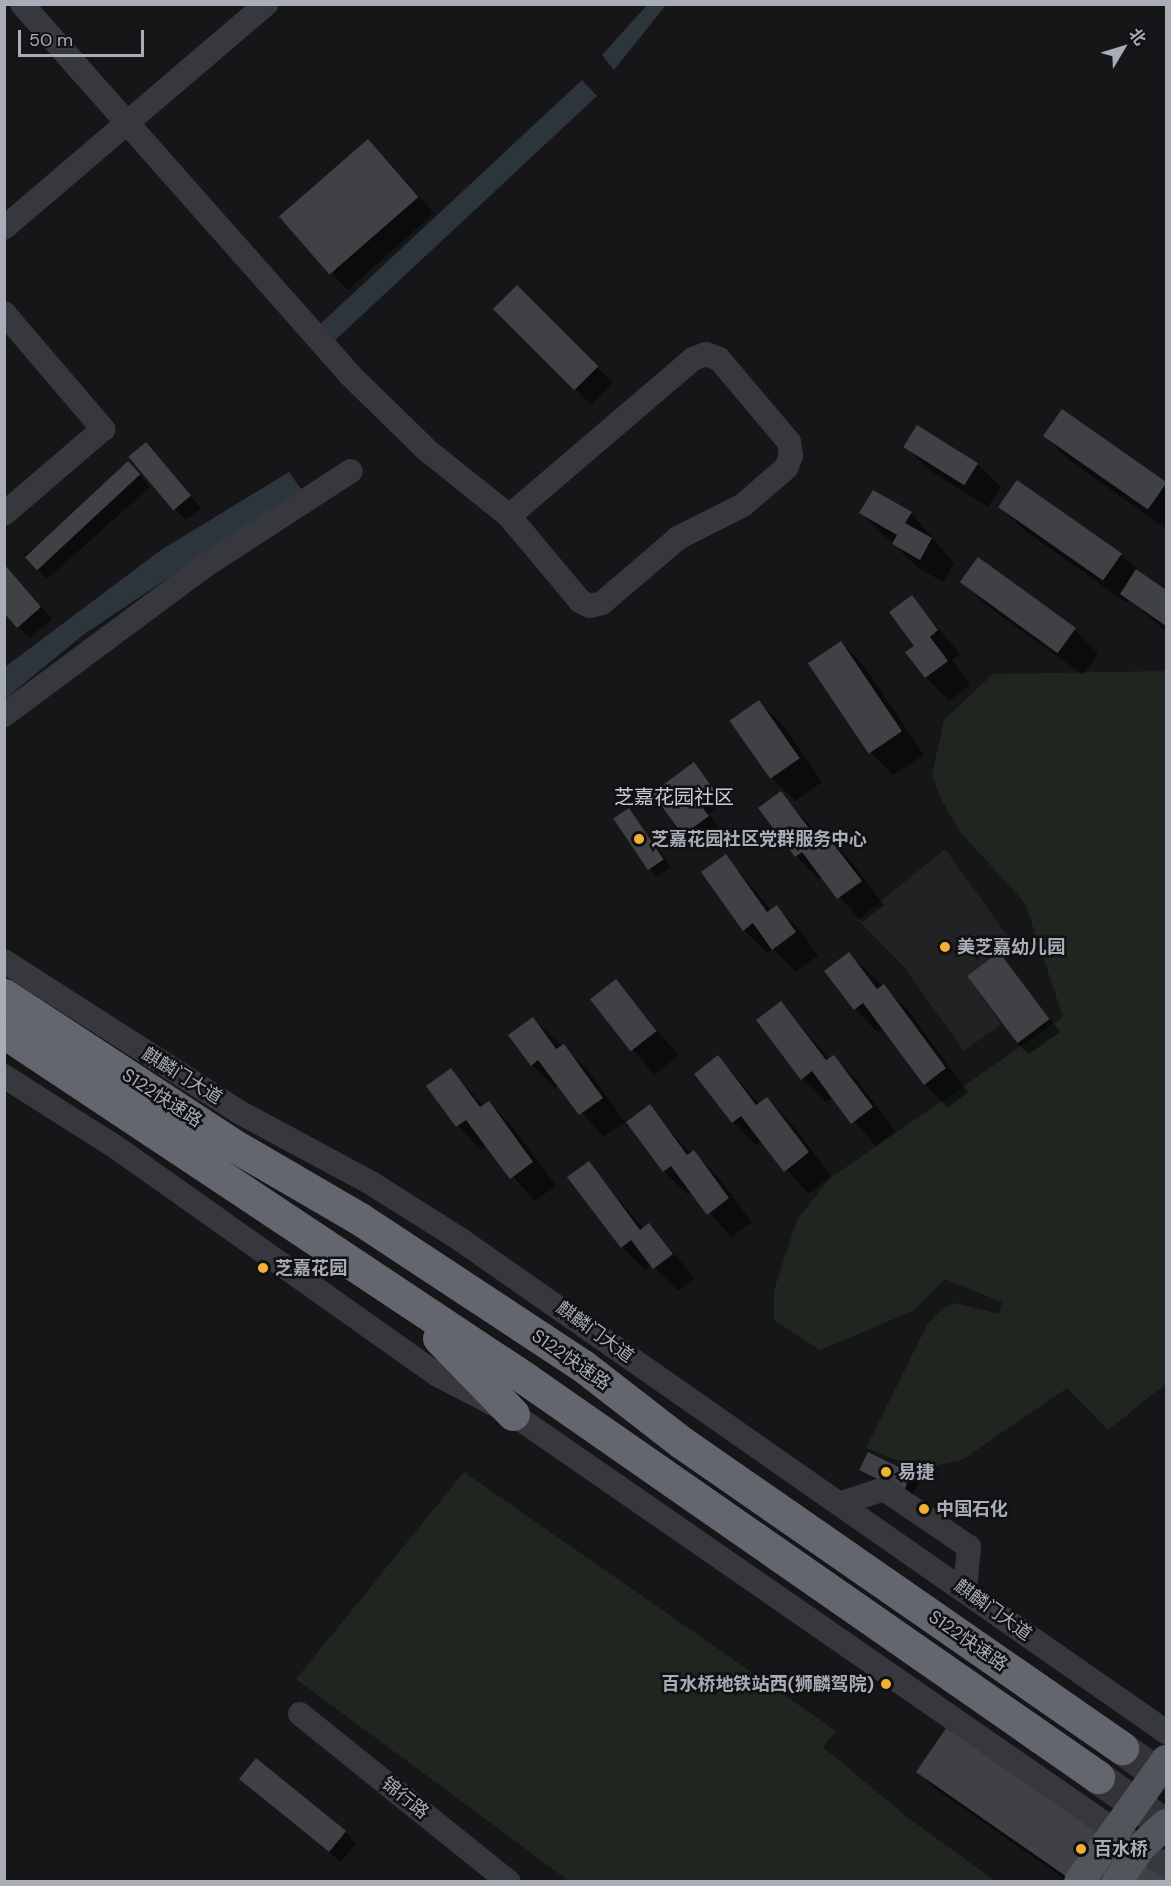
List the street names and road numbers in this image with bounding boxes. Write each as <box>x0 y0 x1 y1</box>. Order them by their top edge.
street label: 麒麟门大道 <box>138 1043 226 1109</box>
street label: S122快速路 <box>118 1064 206 1132</box>
street label: 麒麟门大道 <box>552 1297 638 1367</box>
street label: S122快速路 <box>528 1325 614 1395</box>
street label: 麒麟门大道 <box>950 1575 1036 1645</box>
street label: S122快速路 <box>925 1606 1011 1676</box>
street label: 锦行路 <box>377 1773 433 1823</box>

